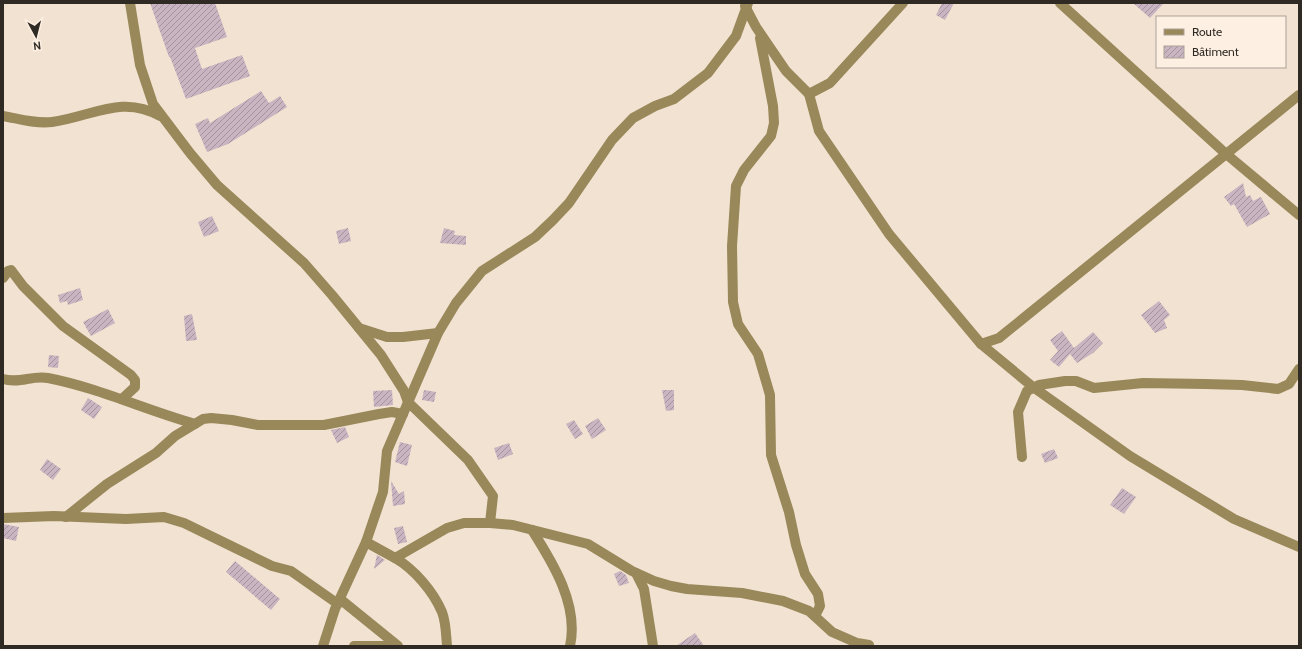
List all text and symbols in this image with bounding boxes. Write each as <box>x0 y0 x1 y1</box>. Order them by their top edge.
north arrow <box>16 16 56 56</box>
legend <box>1156 16 1286 68</box>
text: Route <box>1192 24 1222 39</box>
text: N <box>33 39 42 53</box>
text: Bâtiment <box>1192 44 1239 59</box>

